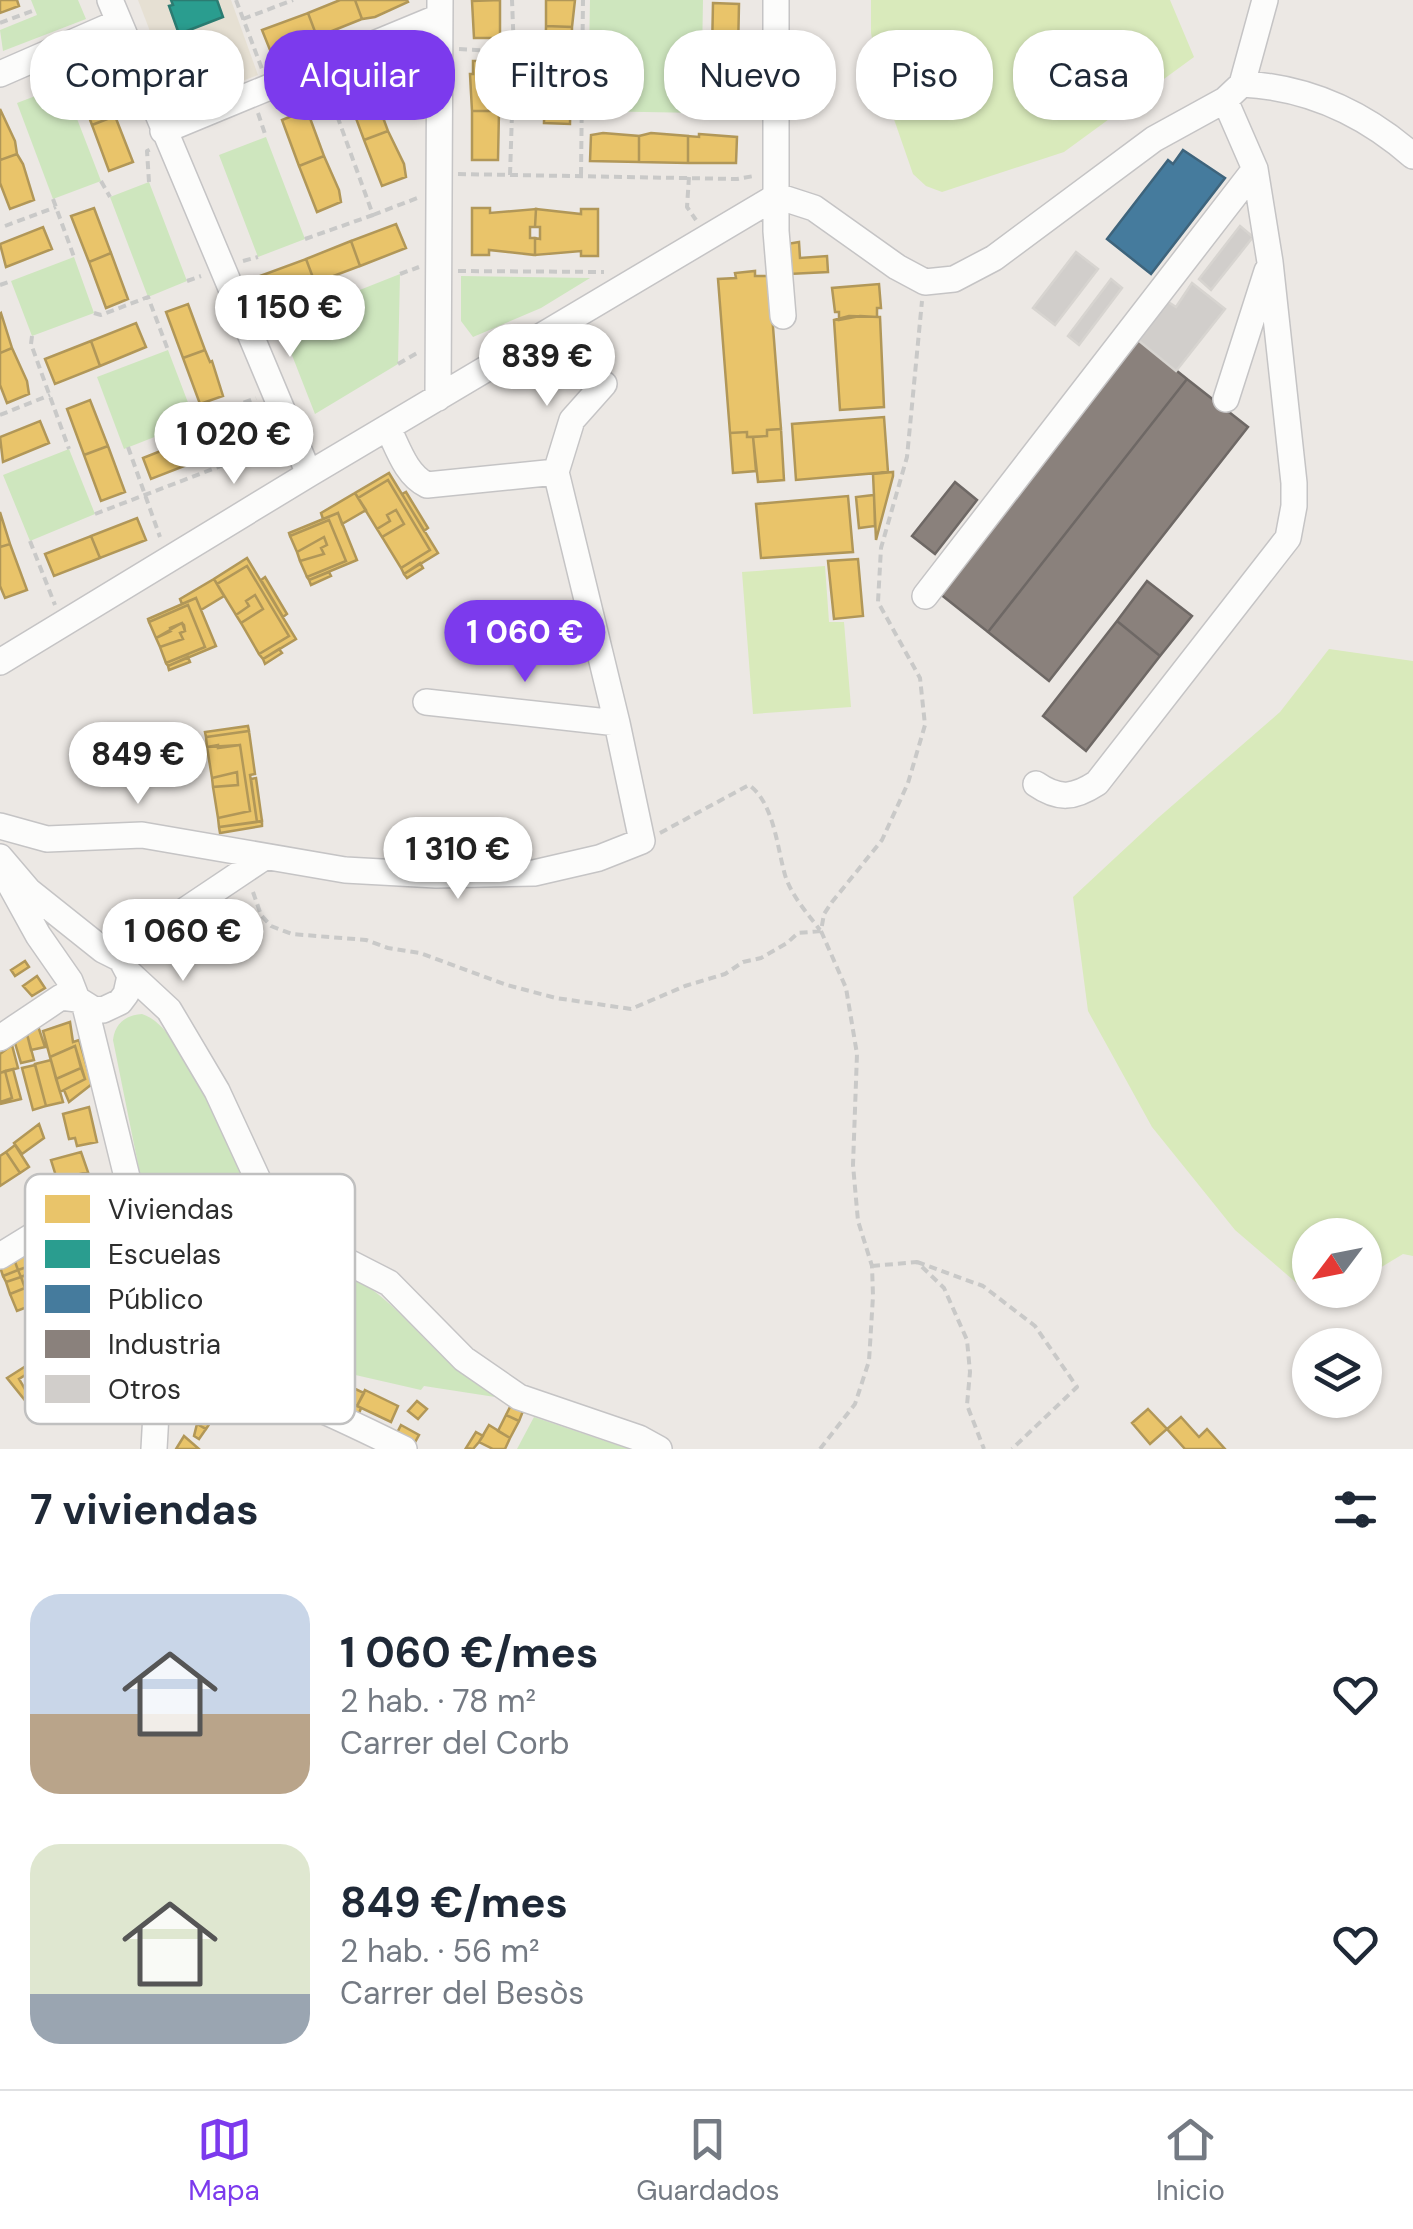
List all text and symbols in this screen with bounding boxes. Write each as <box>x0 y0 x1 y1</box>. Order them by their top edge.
chip: Comprar <box>30 30 244 120</box>
chip: Alquilar <box>264 30 455 120</box>
chip: Filtros <box>475 30 644 120</box>
chip: Nuevo <box>664 30 836 120</box>
chip: Piso <box>856 30 993 120</box>
chip: Casa <box>1013 30 1164 120</box>
pin: 1 150 € <box>198 275 382 360</box>
text: 1 150 € <box>237 286 343 328</box>
pin: 839 € <box>477 324 617 409</box>
text: 839 € <box>501 335 593 377</box>
pin: 1 020 € <box>142 402 326 487</box>
text: 1 020 € <box>176 413 292 455</box>
pin: 1 060 € <box>433 600 617 685</box>
text: 1 060 € <box>466 611 584 653</box>
pin: 849 € <box>68 722 208 807</box>
text: 849 € <box>91 733 185 775</box>
pin: 1 310 € <box>366 817 550 902</box>
text: 1 310 € <box>405 828 511 870</box>
pin: 1 060 € <box>91 899 275 984</box>
text: 1 060 € <box>124 910 242 952</box>
legend <box>25 1174 355 1424</box>
text: Viviendas <box>108 1191 234 1228</box>
north arrow <box>1292 1218 1382 1308</box>
map controls <box>1292 1218 1382 1418</box>
text: Escuelas <box>108 1236 221 1273</box>
text: Público <box>108 1281 203 1318</box>
text: Industria <box>108 1326 221 1363</box>
button: layers <box>1292 1328 1382 1418</box>
text: Otros <box>108 1371 181 1408</box>
text: 7 viviendas <box>30 1482 259 1537</box>
icon: filters <box>1328 1482 1383 1537</box>
text: 1 060 €/mes <box>340 1625 598 1680</box>
icon: home <box>110 1634 230 1754</box>
icon: heart <box>1328 1667 1383 1722</box>
text: 2 hab. · 78 m² <box>340 1680 536 1722</box>
text: Carrer del Corb <box>340 1722 570 1764</box>
text: 849 €/mes <box>340 1875 568 1930</box>
icon: home <box>110 1884 230 2004</box>
icon: heart <box>1328 1917 1383 1972</box>
text: 2 hab. · 56 m² <box>340 1930 540 1972</box>
text: Carrer del Besòs <box>340 1972 584 2014</box>
tab: Mapa <box>188 2112 260 2209</box>
tab: Guardados <box>636 2112 780 2209</box>
tab: Inicio <box>1156 2112 1225 2209</box>

